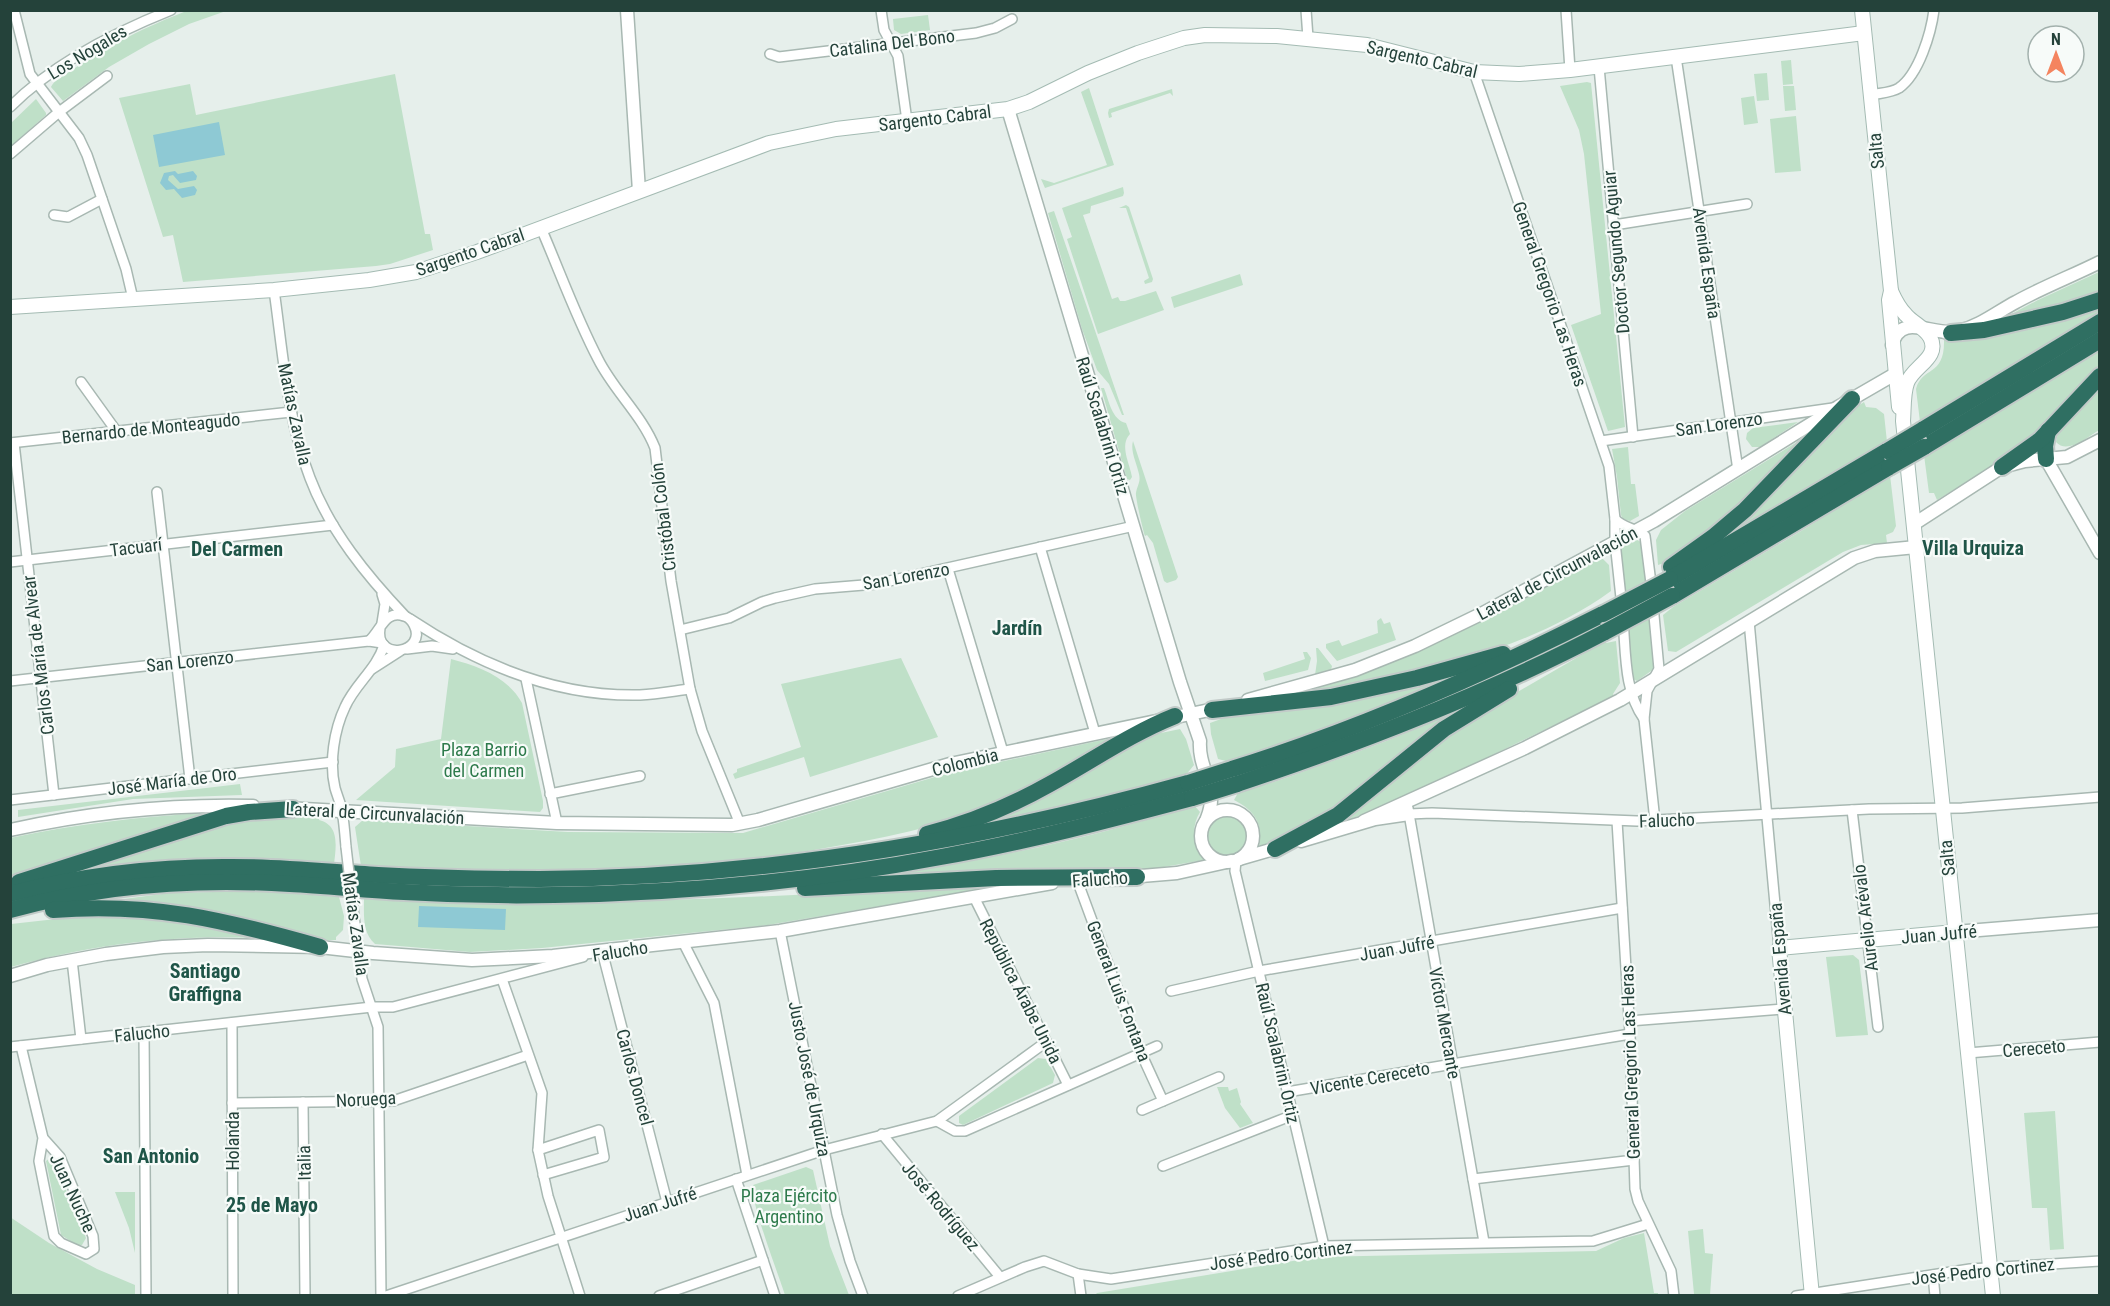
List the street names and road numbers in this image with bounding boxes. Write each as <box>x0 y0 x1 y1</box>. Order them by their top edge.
street label: Los Nogales <box>44 20 130 84</box>
street label: Catalina Del Bono <box>828 25 956 61</box>
street label: Sargento Cabral <box>1364 36 1480 82</box>
street label: Sargento Cabral <box>878 101 992 135</box>
street label: Salta <box>1864 132 1888 170</box>
street label: Doctor Segundo Aguiar <box>1598 169 1634 335</box>
street label: General Gregorio Las Heras <box>1508 199 1592 389</box>
street label: Avenida España <box>1689 206 1725 320</box>
street label: Sargento Cabral <box>413 224 527 280</box>
street label: Raúl Scalabrini Ortiz <box>1072 354 1134 498</box>
street label: Matías Zavalla <box>274 361 316 467</box>
street label: Bernardo de Monteagudo <box>61 408 241 448</box>
street label: San Lorenzo <box>1674 408 1764 440</box>
street label: Cristóbal Colón <box>646 462 680 572</box>
street label: Lateral de Circunvalación <box>1473 522 1641 624</box>
street label: Tacuarí <box>109 533 164 561</box>
street label: San Lorenzo <box>861 558 951 594</box>
street label: Carlos María de Alvear <box>18 573 58 736</box>
street label: San Lorenzo <box>145 646 235 676</box>
street label: Colombia <box>930 744 1000 780</box>
street label: José María de Oro <box>106 763 238 799</box>
street label: Lateral de Circunvalación <box>285 798 465 828</box>
street label: Falucho <box>1639 809 1695 831</box>
street label: Salta <box>1935 839 1959 877</box>
street label: Aurelio Arévalo <box>1848 863 1882 973</box>
street label: Falucho <box>1071 867 1129 891</box>
street label: Matías Zavalla <box>338 871 374 977</box>
street label: Avenida España <box>1765 902 1795 1016</box>
street label: República Árabe Unida <box>975 915 1067 1067</box>
street label: General Luis Fontana <box>1082 918 1156 1064</box>
street label: Juan Jufré <box>1900 920 1978 948</box>
street label: Juan Jufré <box>1358 931 1436 965</box>
street label: Falucho <box>591 936 649 966</box>
street label: General Gregorio Las Heras <box>1616 964 1644 1160</box>
street label: Víctor Mercante <box>1425 965 1465 1081</box>
street label: Raúl Scalabrini Ortiz <box>1252 981 1304 1125</box>
street label: Justo José de Urquiza <box>785 1000 835 1158</box>
street label: Falucho <box>113 1020 171 1046</box>
street label: Carlos Doncel <box>612 1027 658 1127</box>
street label: Cereceto <box>2002 1035 2066 1061</box>
street label: Vicente Cereceto <box>1309 1057 1431 1099</box>
street label: Noruega <box>335 1087 397 1111</box>
street label: Holanda <box>222 1111 243 1171</box>
street label: Italia <box>293 1145 315 1181</box>
street label: Juan Nuche <box>46 1150 100 1236</box>
street label: José Rodríguez <box>898 1157 984 1255</box>
street label: Juan Jufré <box>621 1182 699 1226</box>
street label: José Pedro Cortinez <box>1208 1236 1354 1274</box>
street label: José Pedro Cortinez <box>1910 1253 2056 1289</box>

